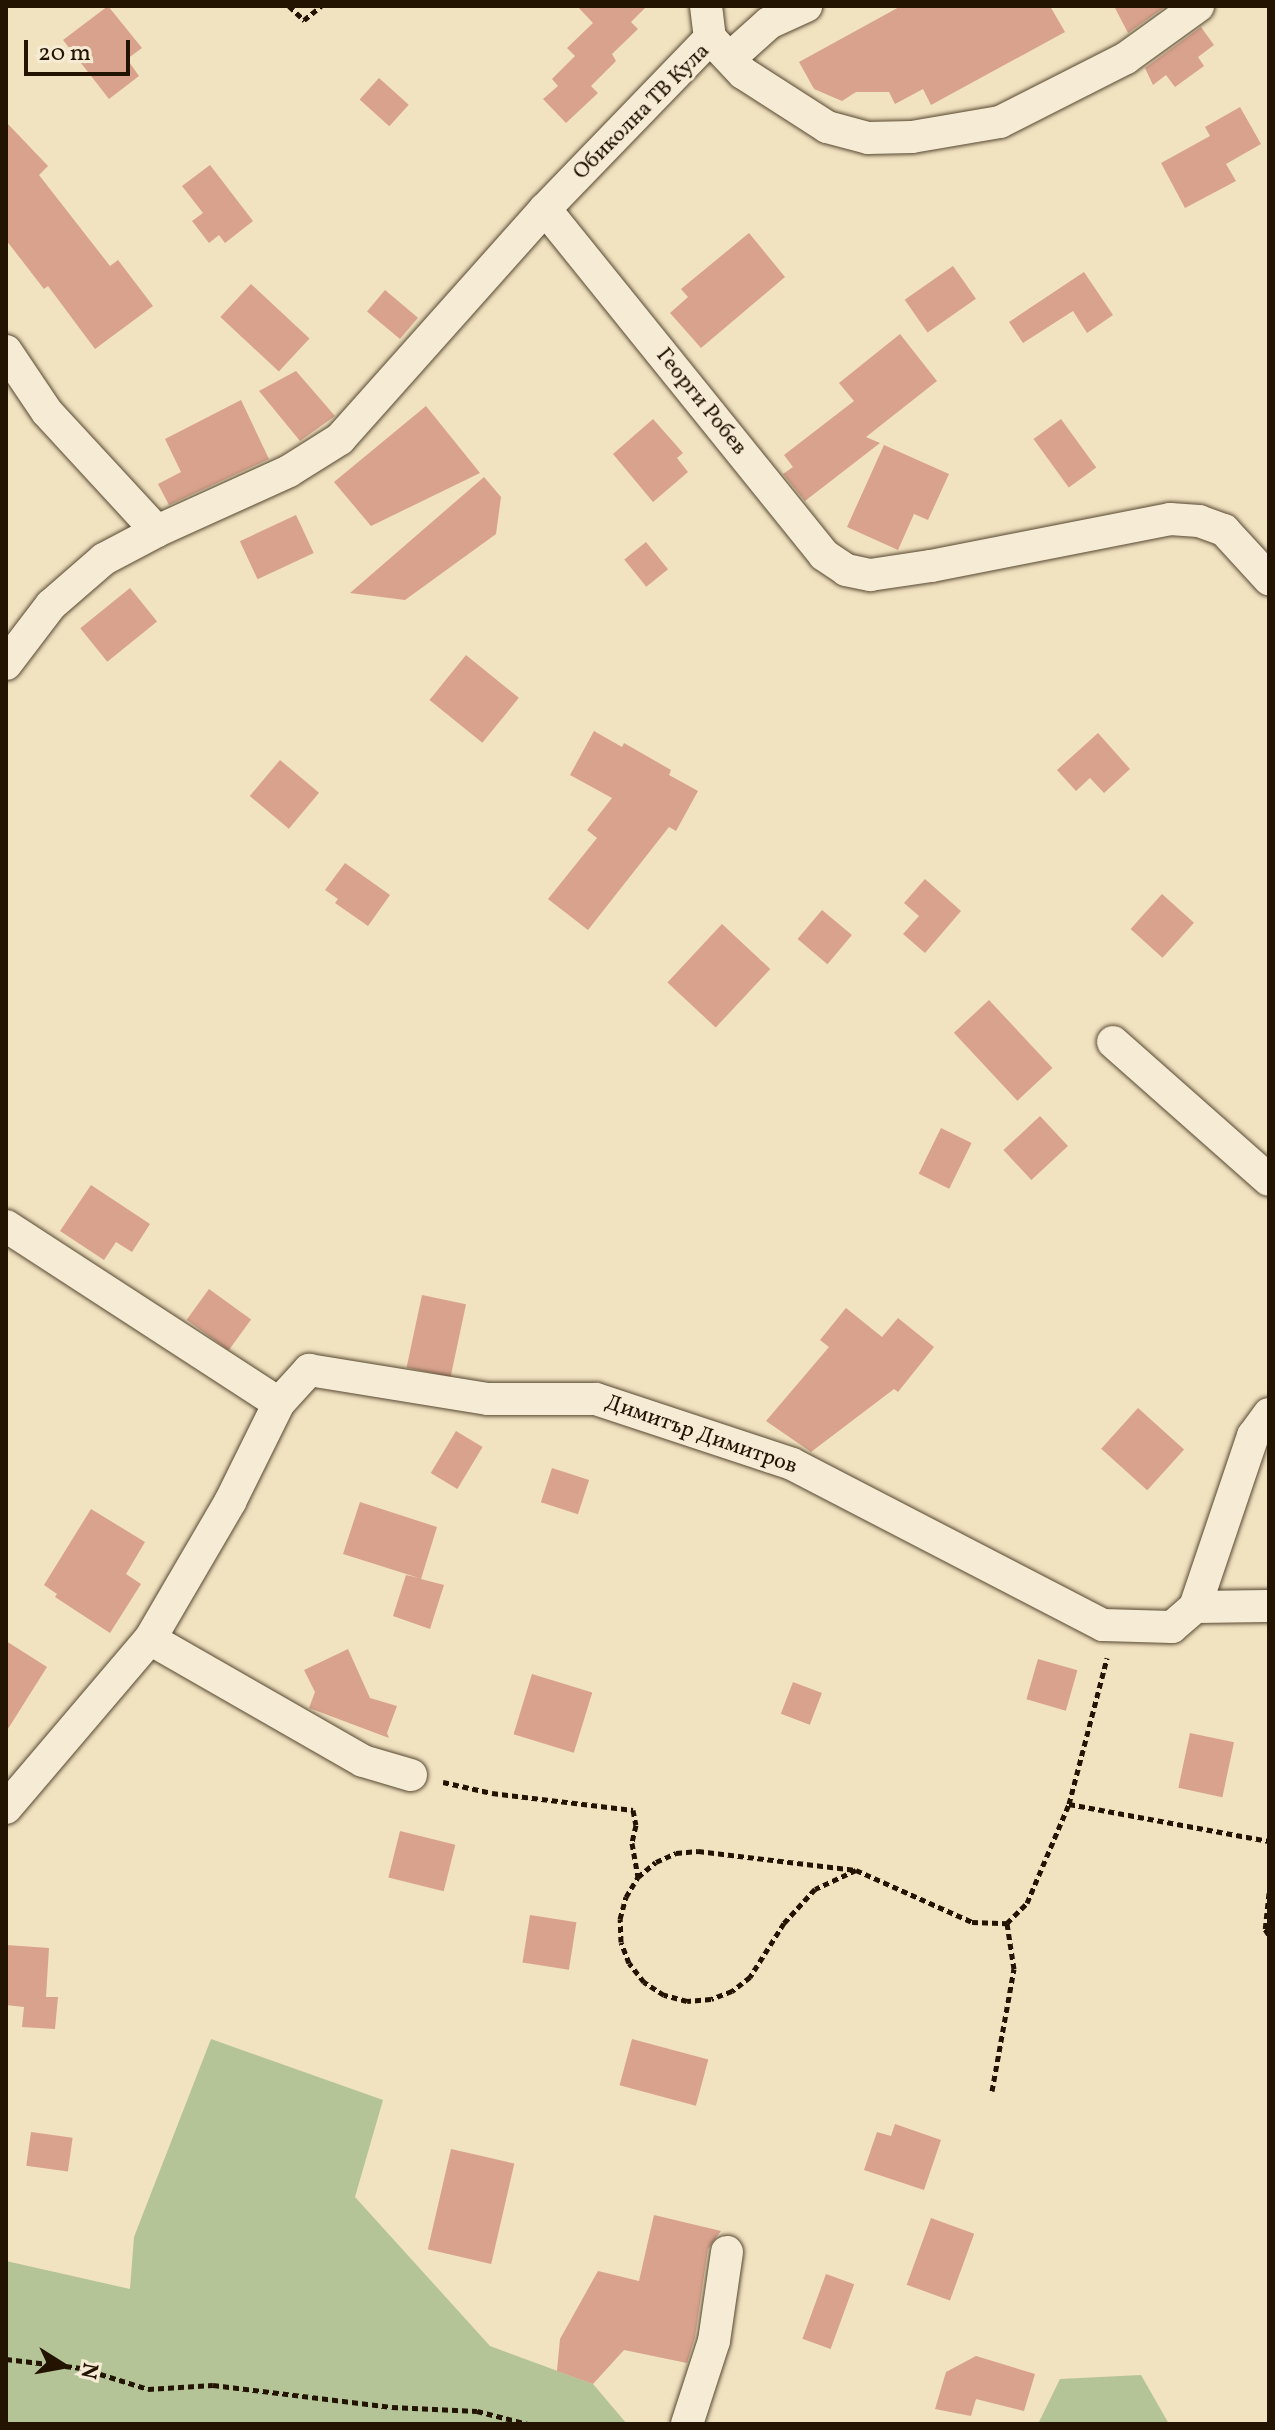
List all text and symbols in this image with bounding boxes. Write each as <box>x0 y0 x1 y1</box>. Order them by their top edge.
scale bar <box>28 24 134 74</box>
text: 20 m <box>38 37 91 71</box>
street label: Обиколна ТВ Кула <box>568 38 716 186</box>
street label: Георги Робев <box>650 343 752 461</box>
street label: Димитър Димитров <box>602 1390 800 1480</box>
north arrow <box>24 2326 104 2406</box>
text: N <box>71 2360 105 2381</box>

